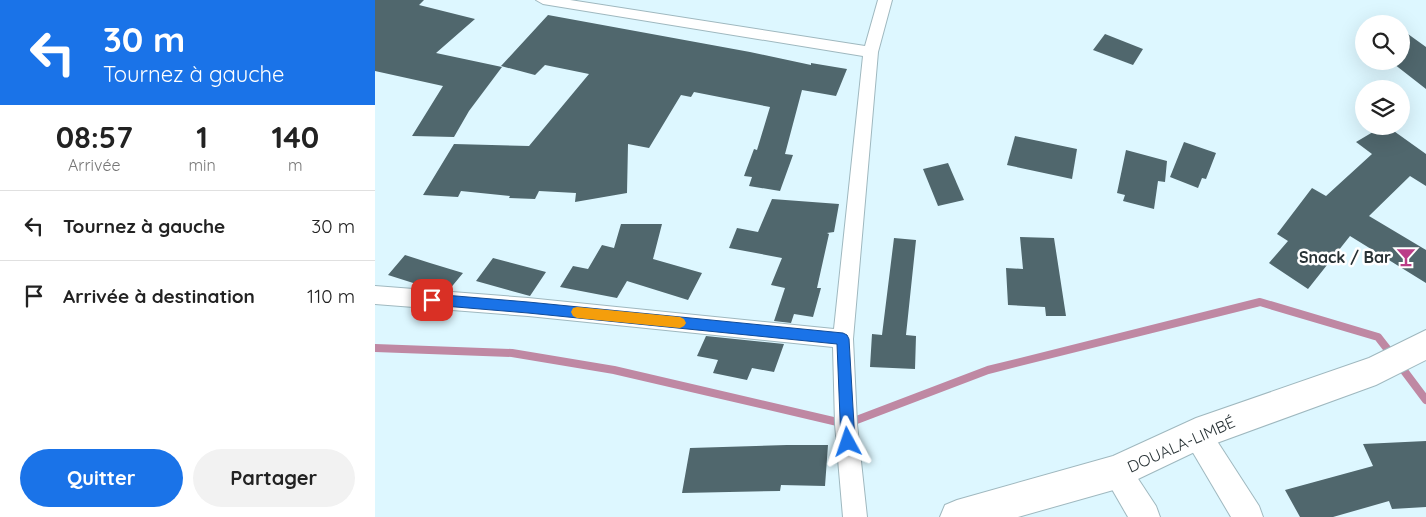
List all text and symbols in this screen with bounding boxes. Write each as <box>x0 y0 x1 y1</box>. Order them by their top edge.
map controls <box>1355 15 1410 135</box>
button: search <box>1355 15 1410 70</box>
text: 30 m <box>103 17 185 61</box>
icon: left <box>20 20 85 85</box>
text: Tournez à gauche <box>103 60 285 88</box>
button: layers <box>1355 80 1410 135</box>
text: 08:57 <box>56 118 133 156</box>
text: 1 <box>196 118 208 156</box>
text: 140 <box>271 118 319 156</box>
text: Arrivée <box>68 155 120 175</box>
text: min <box>188 155 216 175</box>
text: m <box>288 155 303 175</box>
icon: left <box>20 212 48 240</box>
text: Tournez à gauche <box>63 214 225 238</box>
text: 30 m <box>311 214 355 238</box>
bar icon: Snack / Bar <box>1395 246 1417 268</box>
place label: Snack / Bar <box>1299 247 1391 267</box>
pin <box>411 279 453 321</box>
icon: arrive <box>20 282 48 310</box>
text: Arrivée à destination <box>63 284 255 308</box>
text: 110 m <box>307 284 355 308</box>
icon: arrive <box>418 286 446 314</box>
street label: DOUALA-LIMBÉ <box>1124 411 1238 477</box>
position arrow <box>821 415 873 467</box>
button: Quitter <box>20 449 183 507</box>
button: Partager <box>193 449 355 507</box>

